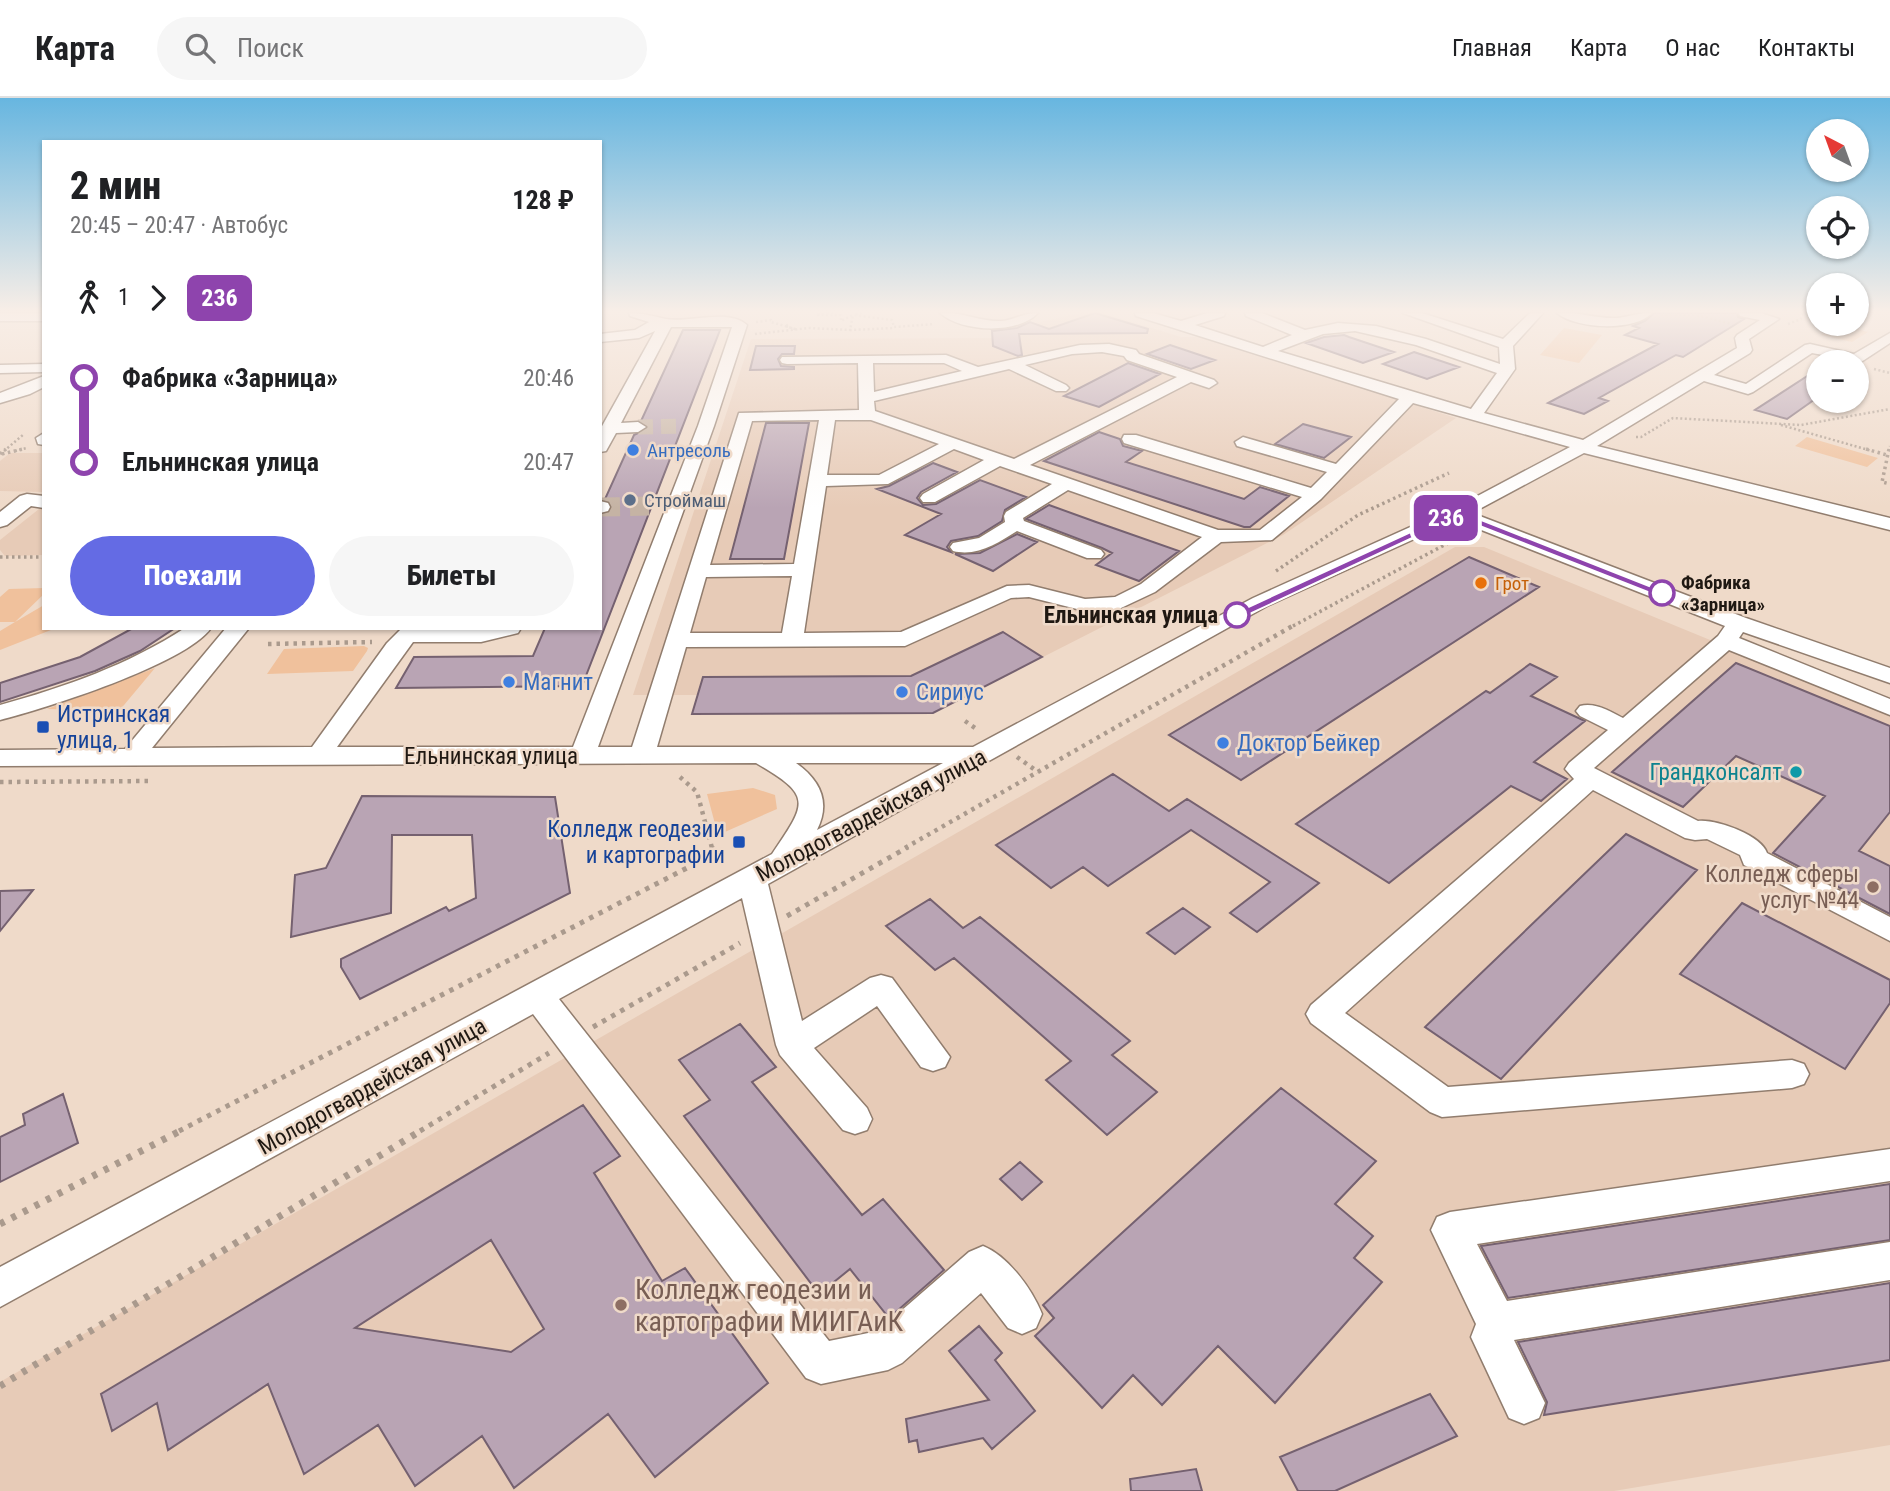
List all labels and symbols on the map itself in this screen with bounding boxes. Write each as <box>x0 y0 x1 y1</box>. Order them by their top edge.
north arrow <box>1806 119 1869 182</box>
place label: Антресоль <box>647 439 731 462</box>
marker: Антресоль <box>625 442 641 458</box>
place label: Строймаш <box>644 489 726 512</box>
marker: Строймаш <box>622 492 638 508</box>
line badge: 236 <box>1406 495 1486 541</box>
place label: Фабрика «Зарница» <box>1681 571 1765 616</box>
place label: Грот <box>1495 572 1529 595</box>
marker: Грот <box>1473 575 1489 591</box>
marker: Фабрика «Зарница» <box>1649 580 1675 606</box>
place label: Ельнинская улица <box>1044 602 1218 629</box>
marker: Ельнинская улица <box>1224 602 1250 628</box>
place label: Магнит <box>523 669 593 696</box>
marker: Магнит <box>501 674 517 690</box>
place label: Сириус <box>916 679 984 706</box>
marker: Сириус <box>894 684 910 700</box>
place label: Истринская улица, 1 <box>57 701 170 754</box>
marker: Истринская улица, 1 <box>35 719 51 735</box>
place label: Доктор Бейкер <box>1237 730 1380 757</box>
marker: Доктор Бейкер <box>1215 735 1231 751</box>
street label: Ельнинская улица <box>404 743 578 770</box>
street label: Молодогвардейская улица <box>751 743 991 888</box>
place label: Грандконсалт <box>1649 759 1782 786</box>
marker: Грандконсалт <box>1788 764 1804 780</box>
place label: Колледж геодезии и картографии <box>547 816 725 869</box>
marker: Колледж геодезии и картографии <box>731 834 747 850</box>
place label: Колледж сферы услуг №44 <box>1705 861 1859 914</box>
marker: Колледж сферы услуг №44 <box>1865 879 1881 895</box>
street label: Молодогвардейская улица <box>253 1012 491 1161</box>
place label: Колледж геодезии и картографии МИИГАиК <box>635 1273 903 1338</box>
marker: Колледж геодезии и картографии МИИГАиК <box>613 1297 629 1313</box>

